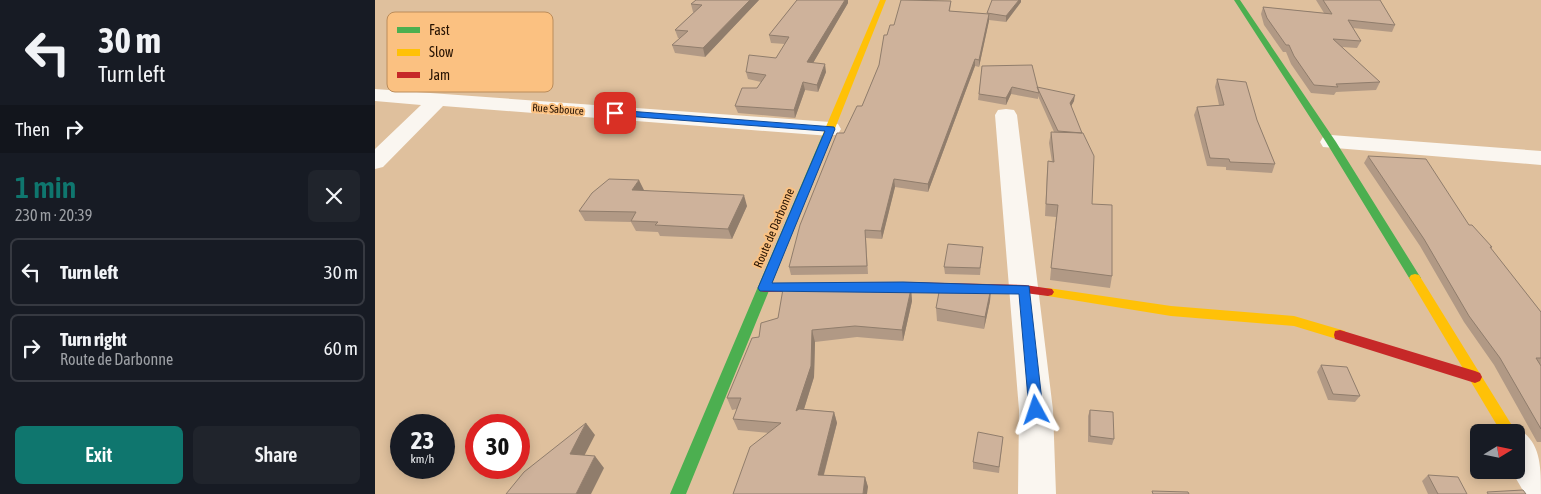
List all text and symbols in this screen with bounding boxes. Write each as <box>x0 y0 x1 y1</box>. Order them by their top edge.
legend <box>387 12 553 92</box>
icon: left <box>15 20 80 85</box>
text: 30 m <box>98 20 161 60</box>
text: Fast <box>429 22 450 38</box>
text: Slow <box>429 44 454 60</box>
text: Turn left <box>98 61 165 87</box>
text: Jam <box>429 67 450 83</box>
pin <box>594 92 636 134</box>
icon: arrive <box>601 99 629 127</box>
street label: Rue Sabouce <box>532 101 584 117</box>
icon: right <box>60 115 88 143</box>
text: Then <box>15 118 50 140</box>
text: 1 min <box>15 170 76 204</box>
button: close <box>308 170 360 222</box>
street label: Route de Darbonne <box>751 186 797 270</box>
text: 230 m · 20:39 <box>15 206 92 224</box>
icon: left <box>17 258 45 286</box>
text: Turn left <box>60 261 118 283</box>
text: 30 m <box>324 261 358 283</box>
text: Turn right <box>60 328 127 350</box>
icon: right <box>17 334 45 362</box>
text: 60 m <box>324 337 358 359</box>
text: Route de Darbonne <box>60 350 173 368</box>
position arrow <box>1009 383 1061 435</box>
speed limit sign: 30 <box>465 414 530 479</box>
north arrow <box>1470 424 1525 479</box>
map controls <box>1470 424 1525 479</box>
button: Exit <box>15 426 183 484</box>
button: Share <box>193 426 360 484</box>
text: 23 <box>411 426 434 454</box>
text: km/h <box>411 452 434 466</box>

